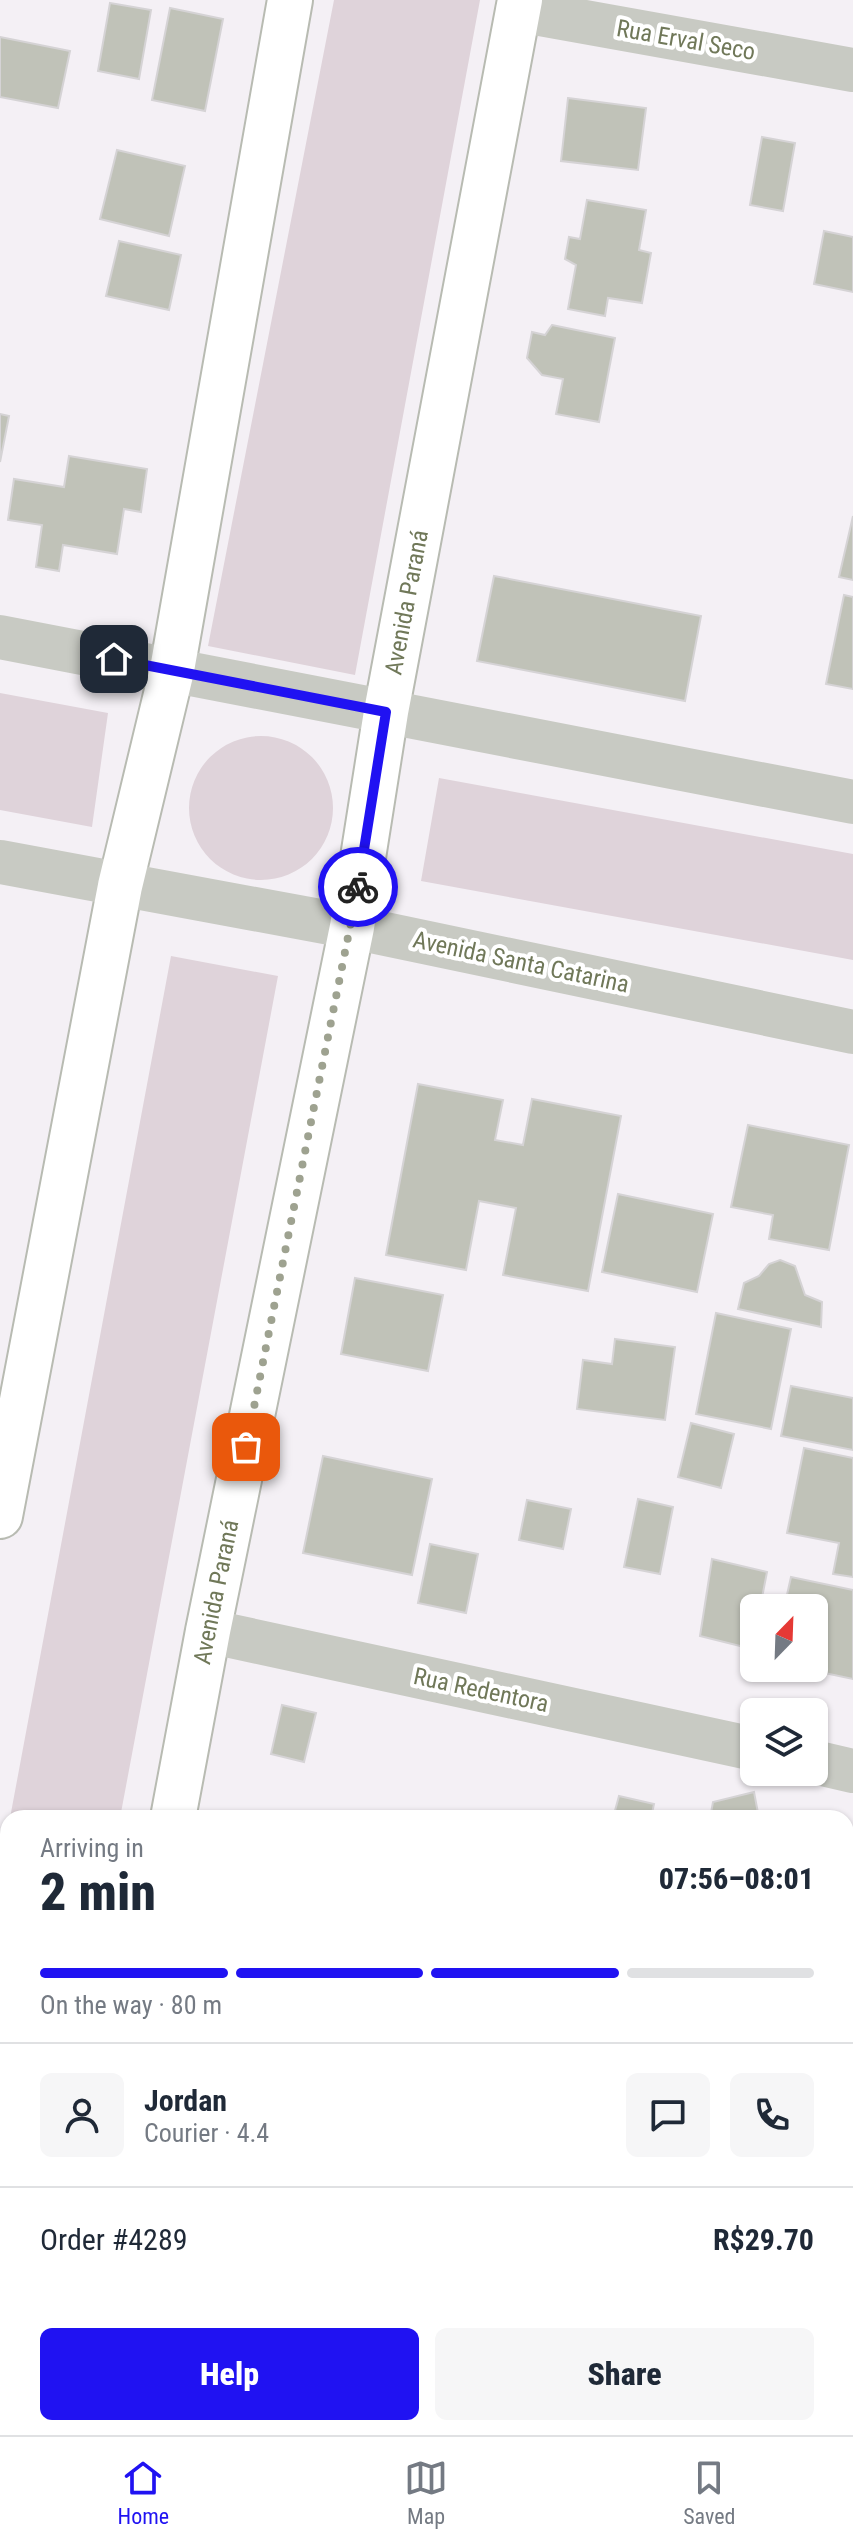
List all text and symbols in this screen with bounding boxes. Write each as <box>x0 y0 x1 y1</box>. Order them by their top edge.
street label: Rua Erval Seco <box>615 14 757 66</box>
street label: Avenida Paraná <box>379 528 434 677</box>
pin <box>80 625 148 693</box>
icon: home <box>92 637 136 681</box>
courier <box>318 847 398 927</box>
icon: bike <box>336 865 380 909</box>
street label: Avenida Santa Catarina <box>411 925 631 999</box>
pin <box>212 1413 280 1481</box>
icon: bag <box>224 1425 268 1469</box>
street label: Avenida Paraná <box>188 1517 244 1667</box>
north arrow <box>740 1594 828 1682</box>
map controls <box>740 1594 828 1786</box>
street label: Rua Redentora <box>411 1662 551 1718</box>
button: layers <box>740 1698 828 1786</box>
text: Arriving in <box>40 1833 144 1863</box>
text: 07:56–08:01 <box>659 1861 814 1896</box>
text: 2 min <box>40 1862 156 1923</box>
text: On the way · 80 m <box>40 1990 222 2020</box>
button: person <box>40 2073 124 2157</box>
button: chat <box>626 2073 710 2157</box>
button: phone <box>730 2073 814 2157</box>
text: Jordan <box>144 2083 227 2118</box>
text: Courier · 4.4 <box>144 2118 269 2148</box>
text: Order #4289 <box>40 2222 188 2257</box>
text: R$29.70 <box>713 2222 814 2257</box>
button: Help <box>40 2328 419 2420</box>
button: Share <box>435 2328 814 2420</box>
tab: Home <box>118 2456 169 2529</box>
tab: Map <box>404 2456 448 2529</box>
tab: Saved <box>683 2456 735 2529</box>

